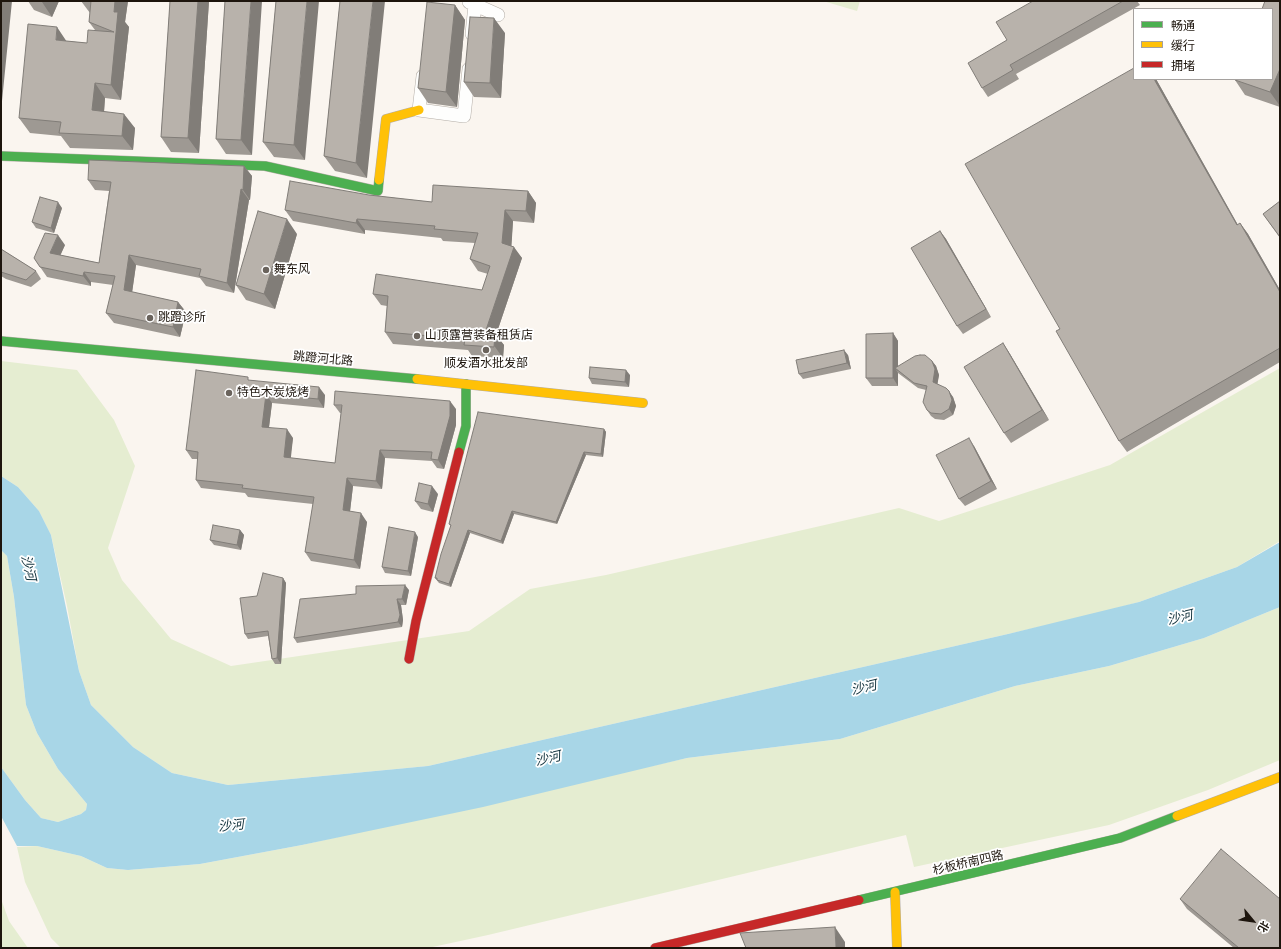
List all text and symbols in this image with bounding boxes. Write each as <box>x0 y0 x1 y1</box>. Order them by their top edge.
legend <box>1133 8 1273 80</box>
text: 畅通 <box>1171 18 1195 33</box>
text: 缓行 <box>1171 38 1195 53</box>
text: 拥堵 <box>1171 58 1195 73</box>
place label: 舞东风 <box>274 263 310 277</box>
marker: 舞东风 <box>261 265 271 275</box>
place label: 跳蹬诊所 <box>158 311 206 325</box>
marker: 跳蹬诊所 <box>145 313 155 323</box>
place label: 山顶露营装备租赁店 <box>425 329 533 343</box>
marker: 山顶露营装备租赁店 <box>412 331 422 341</box>
marker: 顺发酒水批发部 <box>481 345 491 355</box>
street label: 跳蹬河北路 <box>292 349 354 369</box>
place label: 顺发酒水批发部 <box>444 357 528 371</box>
place label: 特色木炭烧烤 <box>237 386 309 400</box>
marker: 特色木炭烧烤 <box>224 388 234 398</box>
water label: 沙河 <box>17 554 39 582</box>
water label: 沙河 <box>1166 607 1194 629</box>
water label: 沙河 <box>850 677 878 699</box>
water label: 沙河 <box>534 748 562 770</box>
water label: 沙河 <box>217 817 245 835</box>
street label: 杉板桥南四路 <box>931 848 1005 878</box>
north arrow <box>1233 901 1273 941</box>
text: 北 <box>1255 919 1272 935</box>

